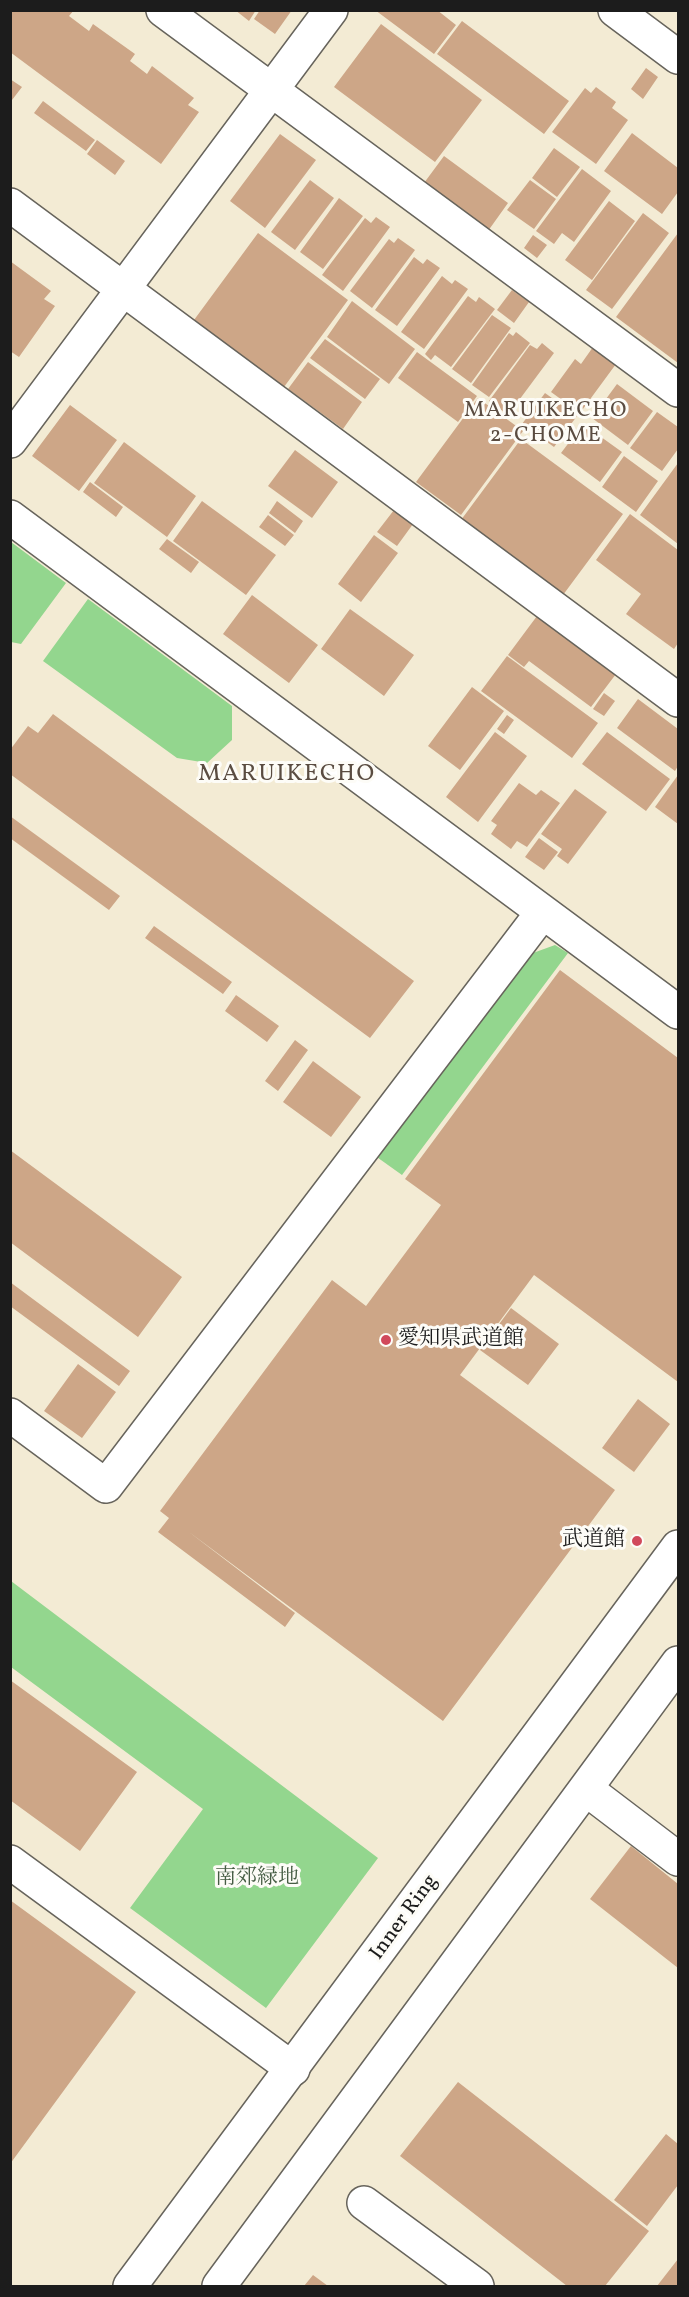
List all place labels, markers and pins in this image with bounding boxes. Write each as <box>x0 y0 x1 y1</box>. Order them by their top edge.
place label: 愛知県武道館 <box>398 1327 524 1353</box>
marker: 愛知県武道館 <box>379 1333 393 1347</box>
place label: 武道館 <box>562 1528 625 1554</box>
marker: 武道館 <box>630 1534 644 1548</box>

